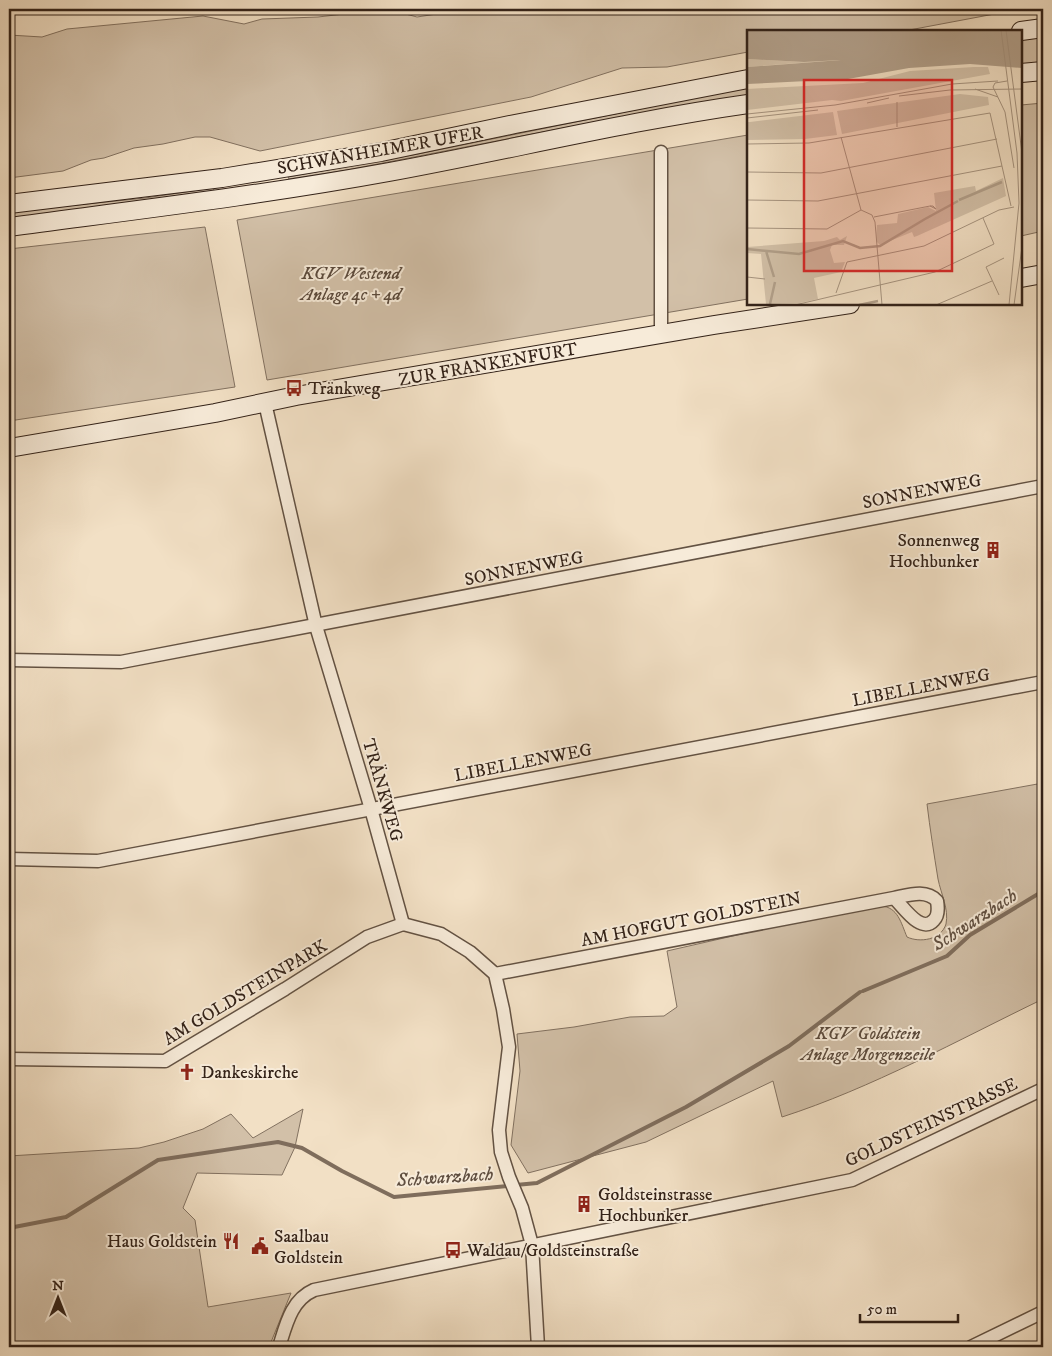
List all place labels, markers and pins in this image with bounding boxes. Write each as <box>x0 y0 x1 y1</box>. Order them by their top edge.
bus stop icon: Tränkweg <box>284 378 304 398</box>
place label: Tränkweg <box>308 378 380 400</box>
place label: Sonnenweg Hochbunker <box>889 530 979 573</box>
building icon: Sonnenweg Hochbunker <box>983 540 1003 560</box>
church icon: Dankeskirche <box>177 1062 197 1082</box>
place label: Dankeskirche <box>201 1062 298 1084</box>
place label: Goldsteinstrasse Hochbunker <box>598 1184 713 1227</box>
building icon: Goldsteinstrasse Hochbunker <box>574 1194 594 1214</box>
place label: Saalbau Goldstein <box>274 1226 344 1269</box>
place label: Haus Goldstein <box>107 1231 218 1253</box>
restaurant icon: Haus Goldstein <box>221 1231 241 1251</box>
public building icon: Saalbau Goldstein <box>250 1236 270 1256</box>
bus stop icon: Waldau/Goldsteinstraße <box>443 1240 463 1260</box>
place label: Waldau/Goldsteinstraße <box>466 1240 639 1262</box>

